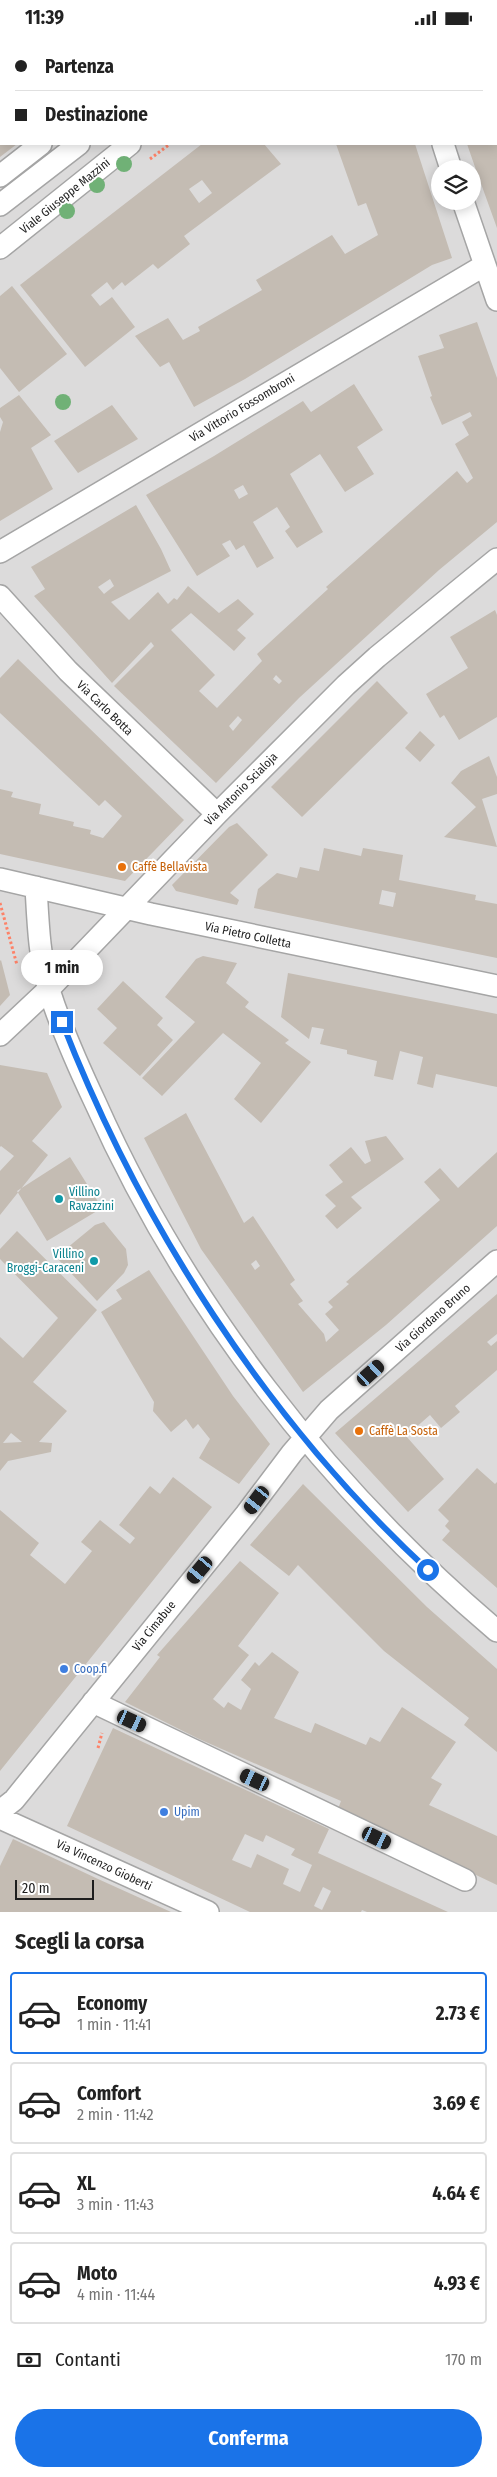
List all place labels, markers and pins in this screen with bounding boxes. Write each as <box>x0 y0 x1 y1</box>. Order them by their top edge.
place label: Caffè Bellavista <box>132 860 208 874</box>
marker: Caffè Bellavista <box>116 861 128 873</box>
place label: Villino Ravazzini <box>69 1185 114 1213</box>
marker: Villino Ravazzini <box>53 1193 65 1205</box>
place label: Villino Broggi-Caraceni <box>7 1247 84 1275</box>
marker: Villino Broggi-Caraceni <box>88 1255 100 1267</box>
place label: Caffè La Sosta <box>369 1424 438 1438</box>
marker: Caffè La Sosta <box>353 1425 365 1437</box>
place label: Coop.fi <box>74 1662 107 1676</box>
marker: Coop.fi <box>58 1663 70 1675</box>
place label: Upim <box>174 1805 200 1819</box>
marker: Upim <box>158 1806 170 1818</box>

